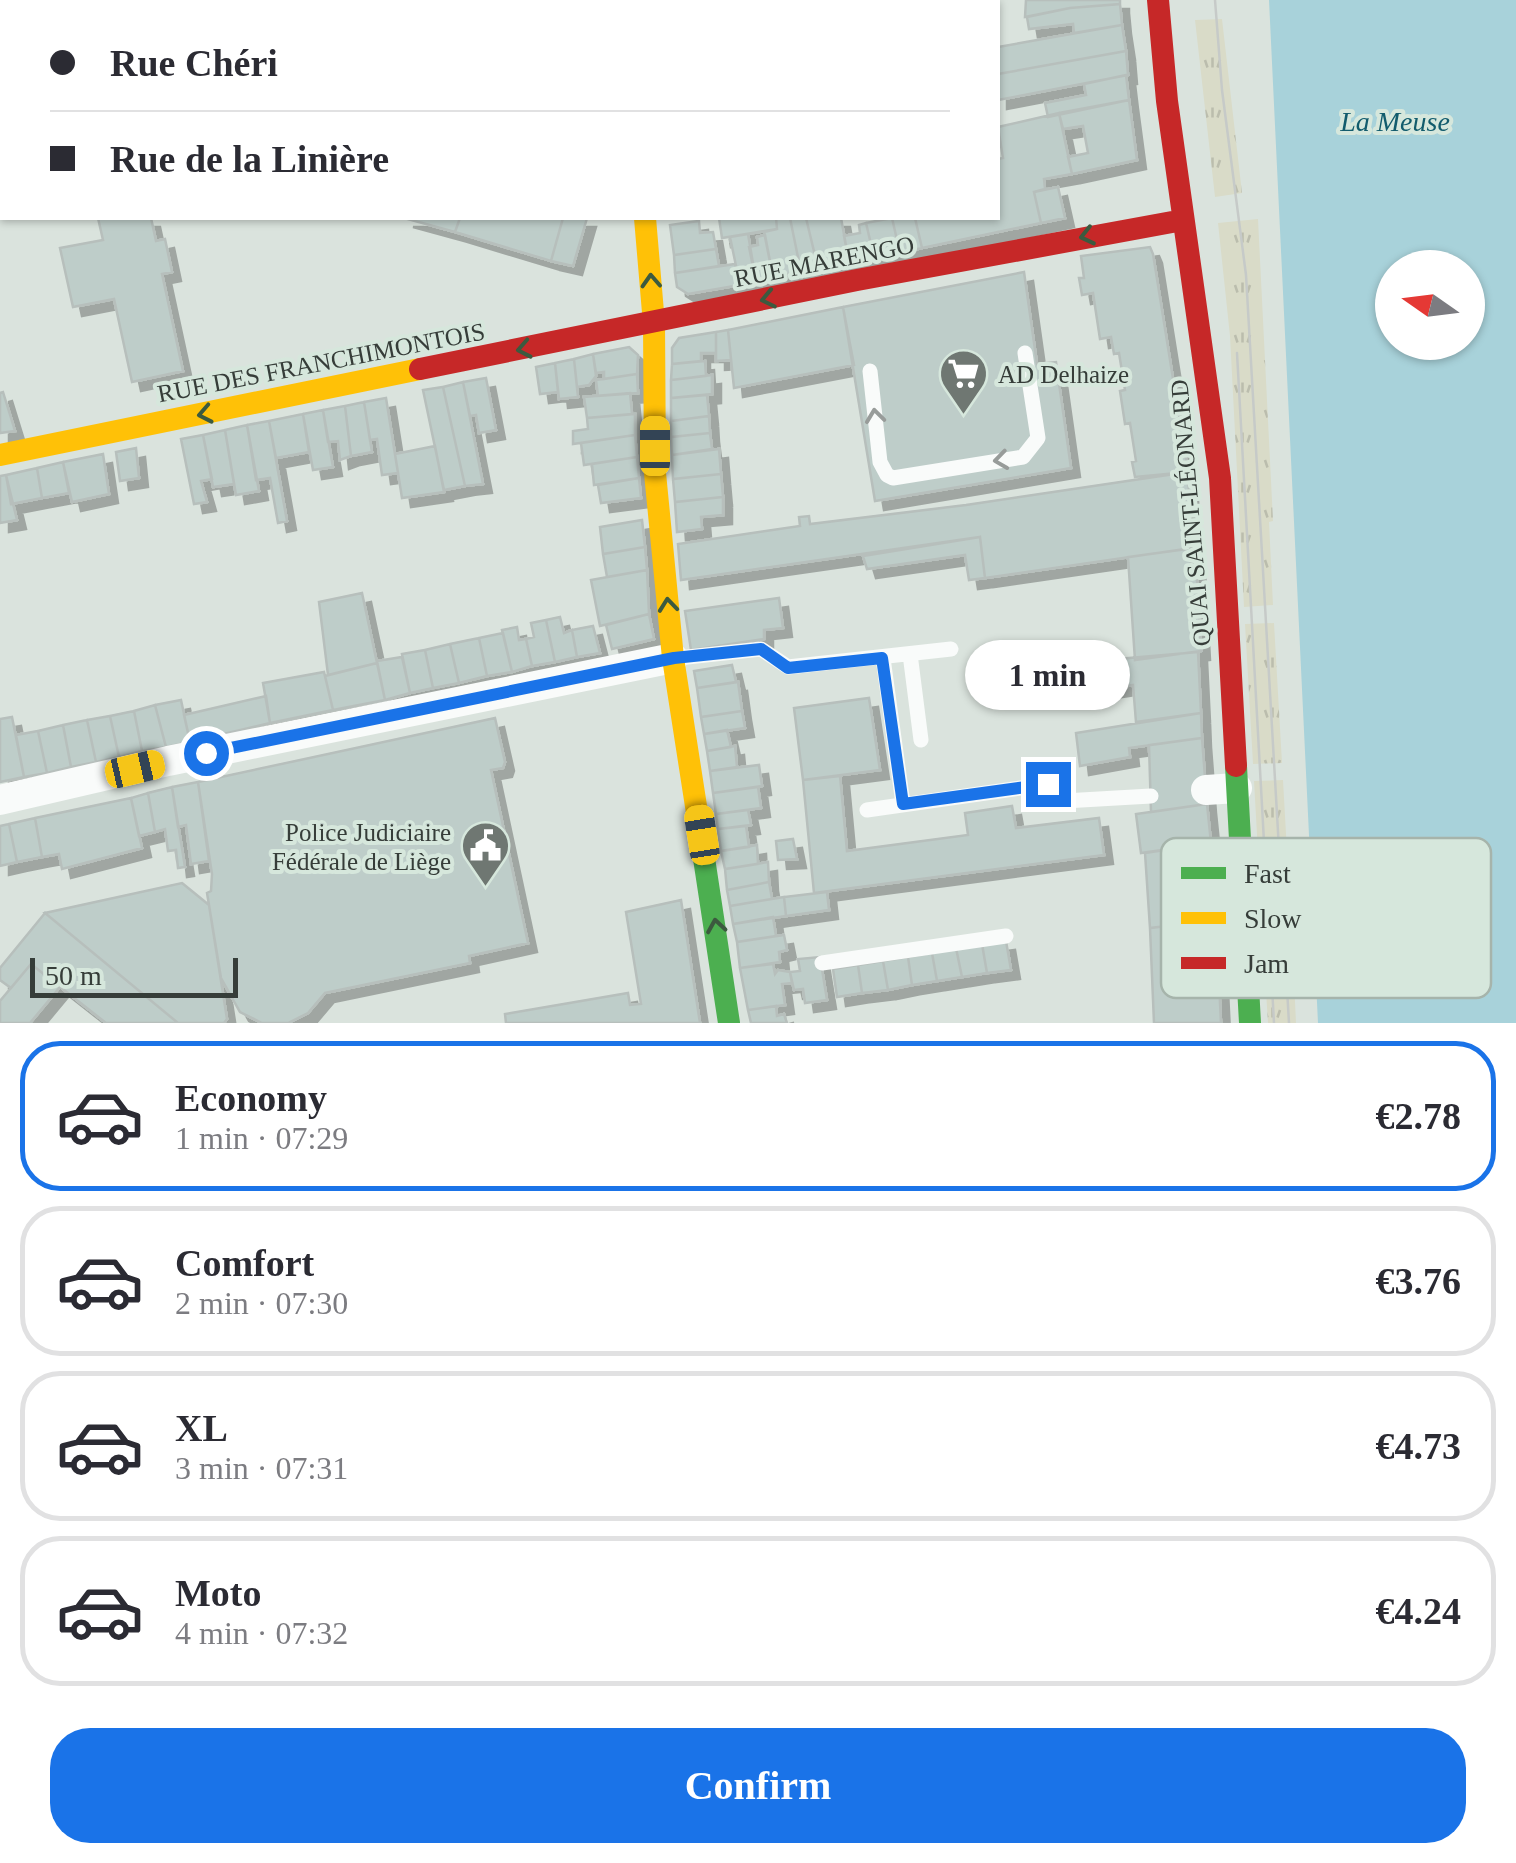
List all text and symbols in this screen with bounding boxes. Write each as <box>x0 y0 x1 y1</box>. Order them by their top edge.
text: Rue Chéri <box>110 42 278 84</box>
water label: La Meuse <box>1339 106 1450 137</box>
text: Rue de la Linière <box>110 138 389 180</box>
one-way arrow <box>1079 225 1096 246</box>
street label: RUE MARENGO <box>732 231 916 292</box>
north arrow <box>1375 250 1485 360</box>
map controls <box>1375 250 1485 360</box>
one-way arrow <box>641 272 662 288</box>
one-way arrow <box>760 287 777 308</box>
street label: RUE DES FRANCHIMONTOIS <box>155 317 487 408</box>
one-way arrow <box>515 338 532 359</box>
supermarket icon: AD Delhaize <box>937 348 989 416</box>
place label: AD Delhaize <box>998 361 1129 388</box>
street label: QUAI SAINT-LÉONARD <box>1165 378 1216 648</box>
one-way arrow <box>197 402 214 423</box>
one-way arrow <box>865 408 886 424</box>
car <box>640 416 670 476</box>
one-way arrow <box>993 449 1009 470</box>
one-way arrow <box>658 597 679 613</box>
callout: 1 min <box>966 639 1130 709</box>
text: 1 min <box>1009 657 1086 693</box>
route start <box>184 731 229 776</box>
car <box>102 748 168 790</box>
route end <box>1026 762 1071 807</box>
car <box>682 803 722 867</box>
place label: Police Judiciaire Fédérale de Liège <box>272 819 451 875</box>
public building icon: Police Judiciaire Fédérale de Liège <box>460 820 512 888</box>
legend <box>1161 838 1491 998</box>
text: Fast <box>1244 858 1291 889</box>
text: Slow <box>1244 903 1302 934</box>
one-way arrow <box>706 918 727 935</box>
text: Jam <box>1244 948 1289 979</box>
scale bar <box>30 953 238 998</box>
text: 50 m <box>45 960 102 991</box>
icon: car <box>55 1071 145 1161</box>
text: Economy <box>175 1077 327 1119</box>
text: €2.78 <box>1376 1095 1461 1137</box>
text: 1 min · 07:29 <box>175 1120 348 1156</box>
icon: car <box>55 1236 145 1326</box>
text: Comfort <box>175 1242 314 1284</box>
text: €3.76 <box>1376 1260 1461 1302</box>
text: 2 min · 07:30 <box>175 1285 348 1321</box>
icon: car <box>55 1401 145 1491</box>
text: XL <box>175 1407 228 1449</box>
text: €4.73 <box>1376 1425 1461 1467</box>
text: 3 min · 07:31 <box>175 1450 348 1486</box>
icon: car <box>55 1566 145 1656</box>
text: Moto <box>175 1572 262 1614</box>
text: €4.24 <box>1376 1590 1461 1632</box>
text: 4 min · 07:32 <box>175 1615 348 1651</box>
button: Confirm <box>50 1728 1466 1843</box>

